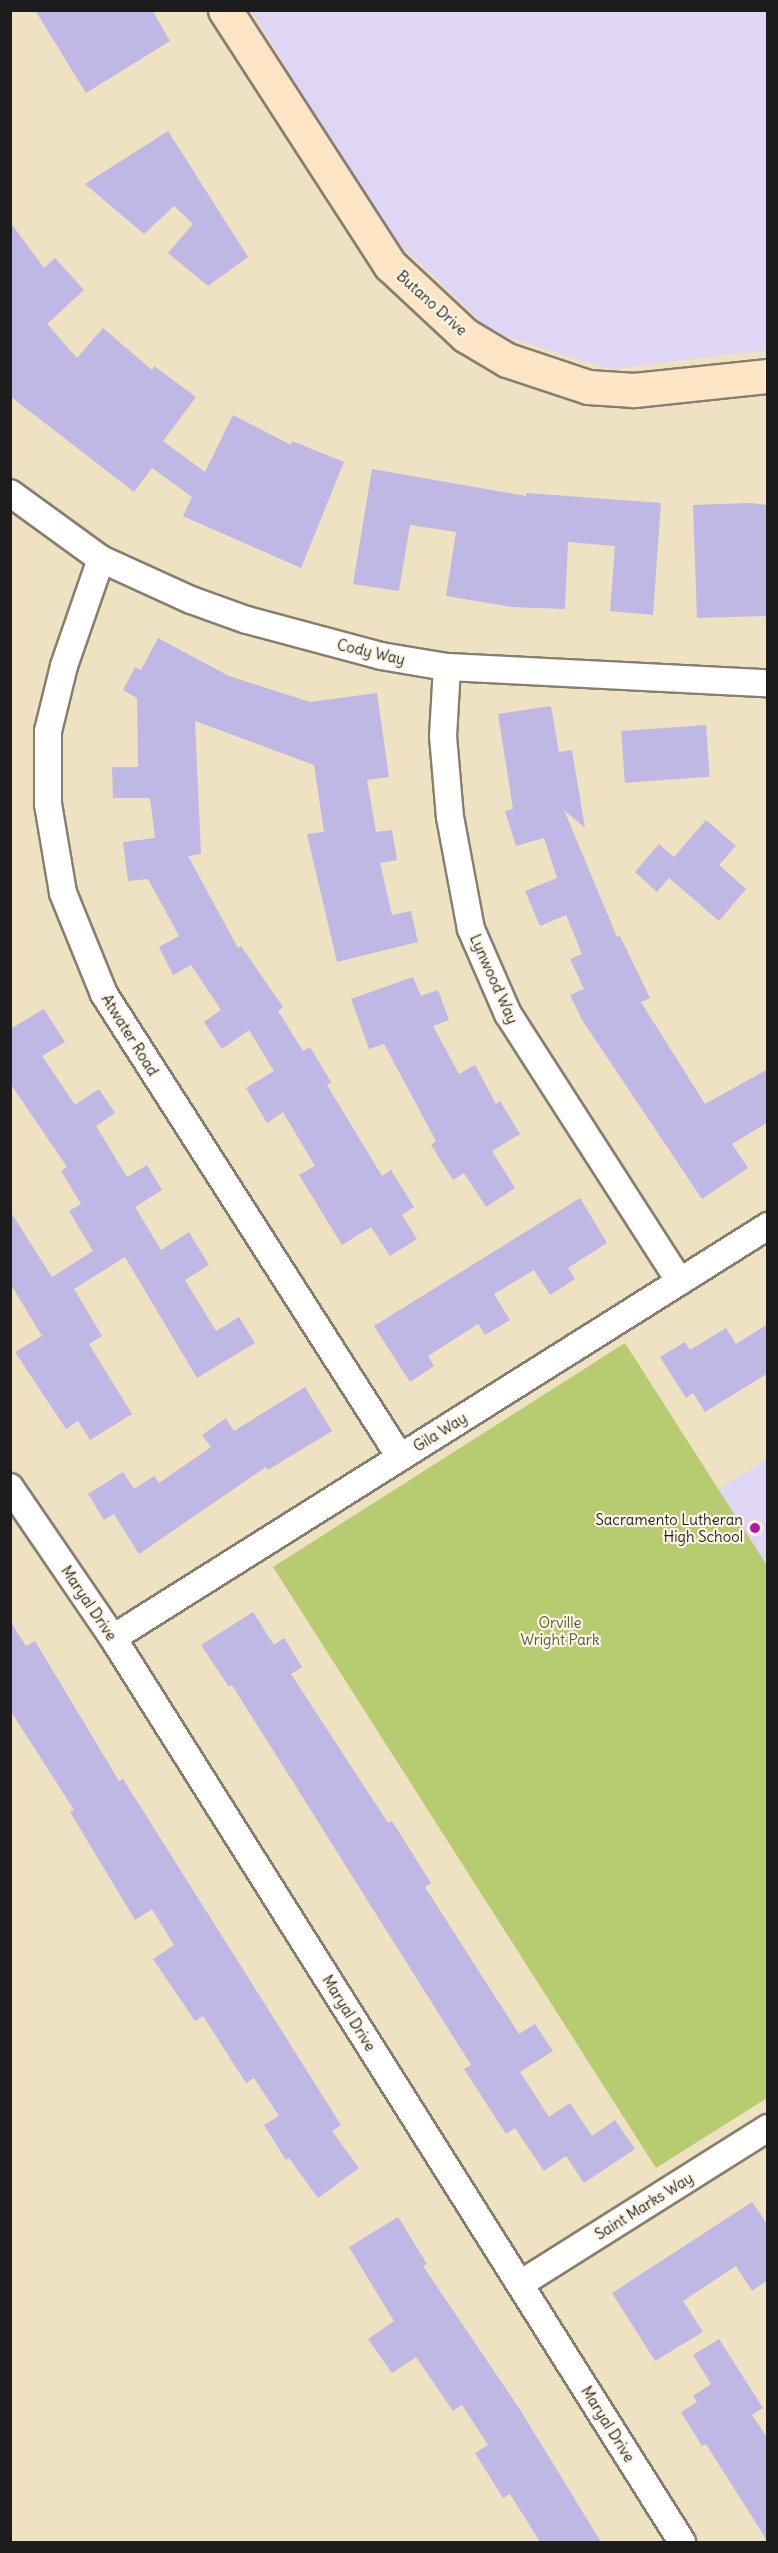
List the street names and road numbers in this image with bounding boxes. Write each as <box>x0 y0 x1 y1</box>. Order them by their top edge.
street label: Butano Drive <box>393 267 471 339</box>
street label: Cody Way <box>335 635 407 669</box>
street label: Lynwood Way <box>466 931 522 1027</box>
street label: Atwater Road <box>98 991 162 1079</box>
street label: Gila Way <box>410 1409 470 1455</box>
street label: Maryal Drive <box>57 1562 121 1644</box>
street label: Maryal Drive <box>319 1972 379 2054</box>
street label: Saint Marks Way <box>592 2169 696 2243</box>
street label: Maryal Drive <box>578 2383 638 2465</box>

